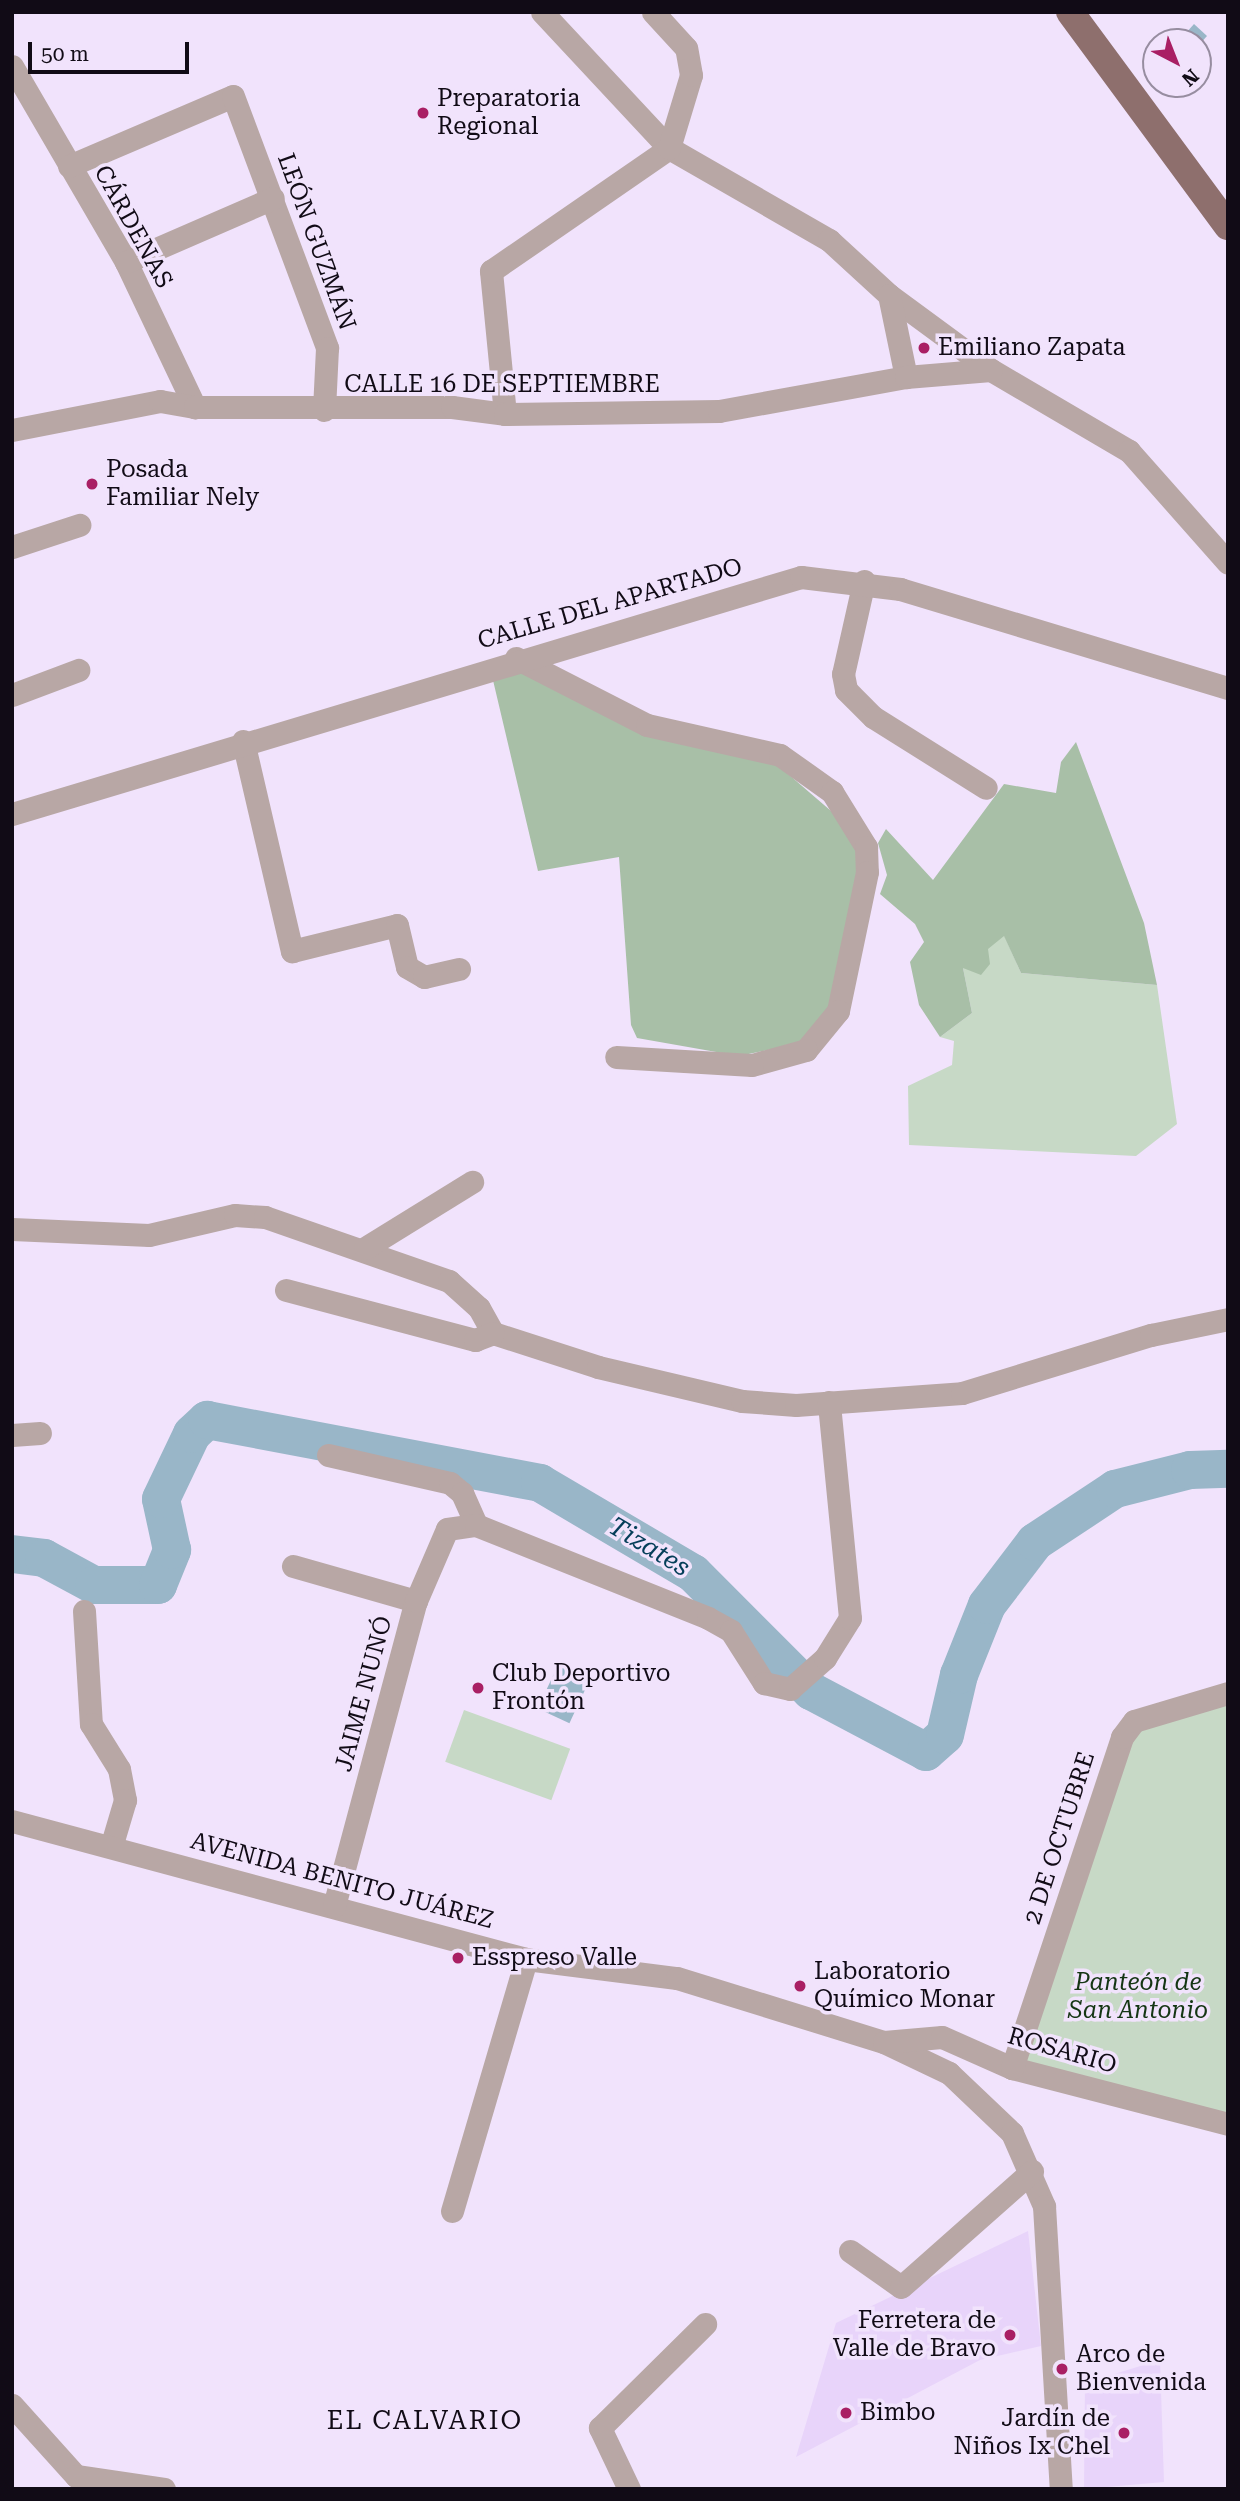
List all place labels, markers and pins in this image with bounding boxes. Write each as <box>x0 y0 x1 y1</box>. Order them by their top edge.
place label: Preparatoria Regional <box>437 85 580 141</box>
marker: Preparatoria Regional <box>415 105 431 121</box>
place label: Emiliano Zapata <box>938 334 1126 362</box>
marker: Emiliano Zapata <box>916 340 932 356</box>
place label: Posada Familiar Nely <box>106 456 259 512</box>
marker: Posada Familiar Nely <box>84 476 100 492</box>
place label: Club Deportivo Frontón <box>492 1660 670 1716</box>
marker: Club Deportivo Frontón <box>470 1680 486 1696</box>
place label: Esspreso Valle <box>472 1944 637 1972</box>
marker: Esspreso Valle <box>450 1950 466 1966</box>
place label: Laboratorio Químico Monar <box>814 1958 995 2014</box>
marker: Laboratorio Químico Monar <box>792 1978 808 1994</box>
place label: Ferretera de Valle de Bravo <box>833 2307 996 2363</box>
marker: Ferretera de Valle de Bravo <box>1002 2327 1018 2343</box>
place label: Arco de Bienvenida <box>1076 2341 1206 2397</box>
marker: Arco de Bienvenida <box>1054 2361 1070 2377</box>
place label: Bimbo <box>860 2399 935 2427</box>
marker: Bimbo <box>838 2405 854 2421</box>
place label: Jardín de Niños Ix Chel <box>954 2405 1110 2461</box>
marker: Jardín de Niños Ix Chel <box>1116 2425 1132 2441</box>

